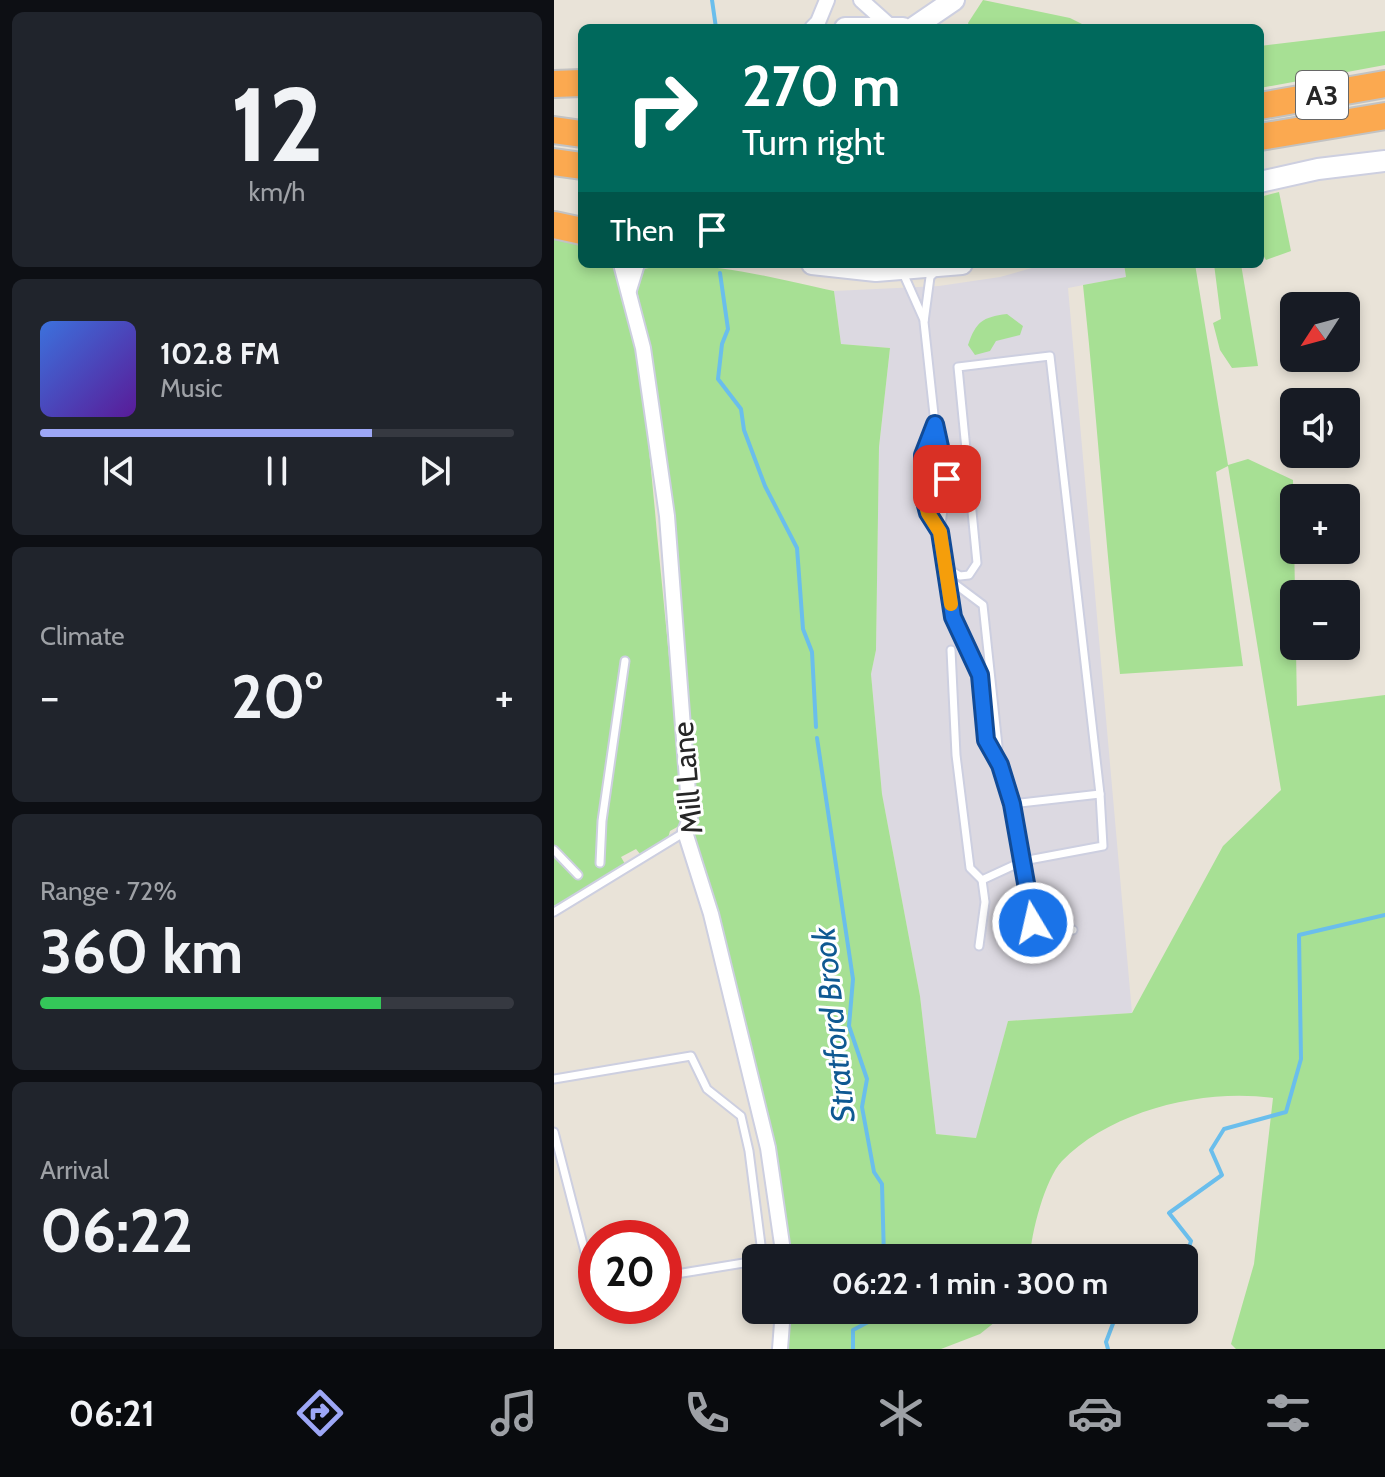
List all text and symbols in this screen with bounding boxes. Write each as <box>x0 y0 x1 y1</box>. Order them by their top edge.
text: 270 m <box>742 52 900 120</box>
icon: right <box>610 56 714 160</box>
text: 12 <box>230 61 324 187</box>
road number: A3 <box>1296 71 1348 119</box>
text: Turn right <box>742 120 885 164</box>
text: km/h <box>249 176 305 208</box>
icon: arrive <box>690 208 734 252</box>
text: Then <box>610 212 674 249</box>
north arrow <box>1280 292 1360 372</box>
map controls <box>1280 292 1360 660</box>
text: 102.8 FM <box>160 335 280 372</box>
text: Music <box>160 372 223 404</box>
button: sound <box>1280 388 1360 468</box>
pin <box>913 445 981 513</box>
icon: previous <box>97 449 141 493</box>
icon: pause <box>255 449 299 493</box>
icon: next <box>413 449 457 493</box>
icon: arrive <box>925 457 969 501</box>
button: + <box>1280 484 1360 564</box>
button: − <box>1280 580 1360 660</box>
text: Climate <box>40 620 125 652</box>
text: 20° <box>231 660 323 733</box>
text: − <box>40 670 59 723</box>
text: + <box>495 670 514 723</box>
street label: Mill Lane <box>664 720 710 836</box>
text: Range · 72% <box>40 875 177 907</box>
position arrow <box>991 881 1075 965</box>
text: 360 km <box>40 915 243 988</box>
water label: Stratford Brook <box>803 924 863 1124</box>
text: Arrival <box>40 1154 109 1186</box>
text: 06:22 <box>40 1194 193 1267</box>
speed limit sign: 20 <box>578 1220 682 1324</box>
text: 06:22 · 1 min · 300 m <box>832 1265 1108 1302</box>
icon: directions <box>292 1385 348 1441</box>
icon: music <box>486 1385 542 1441</box>
icon: phone <box>679 1385 735 1441</box>
icon: climate <box>873 1385 929 1441</box>
icon: car <box>1067 1385 1123 1441</box>
icon: filters <box>1260 1385 1316 1441</box>
text: 06:21 <box>69 1391 155 1435</box>

